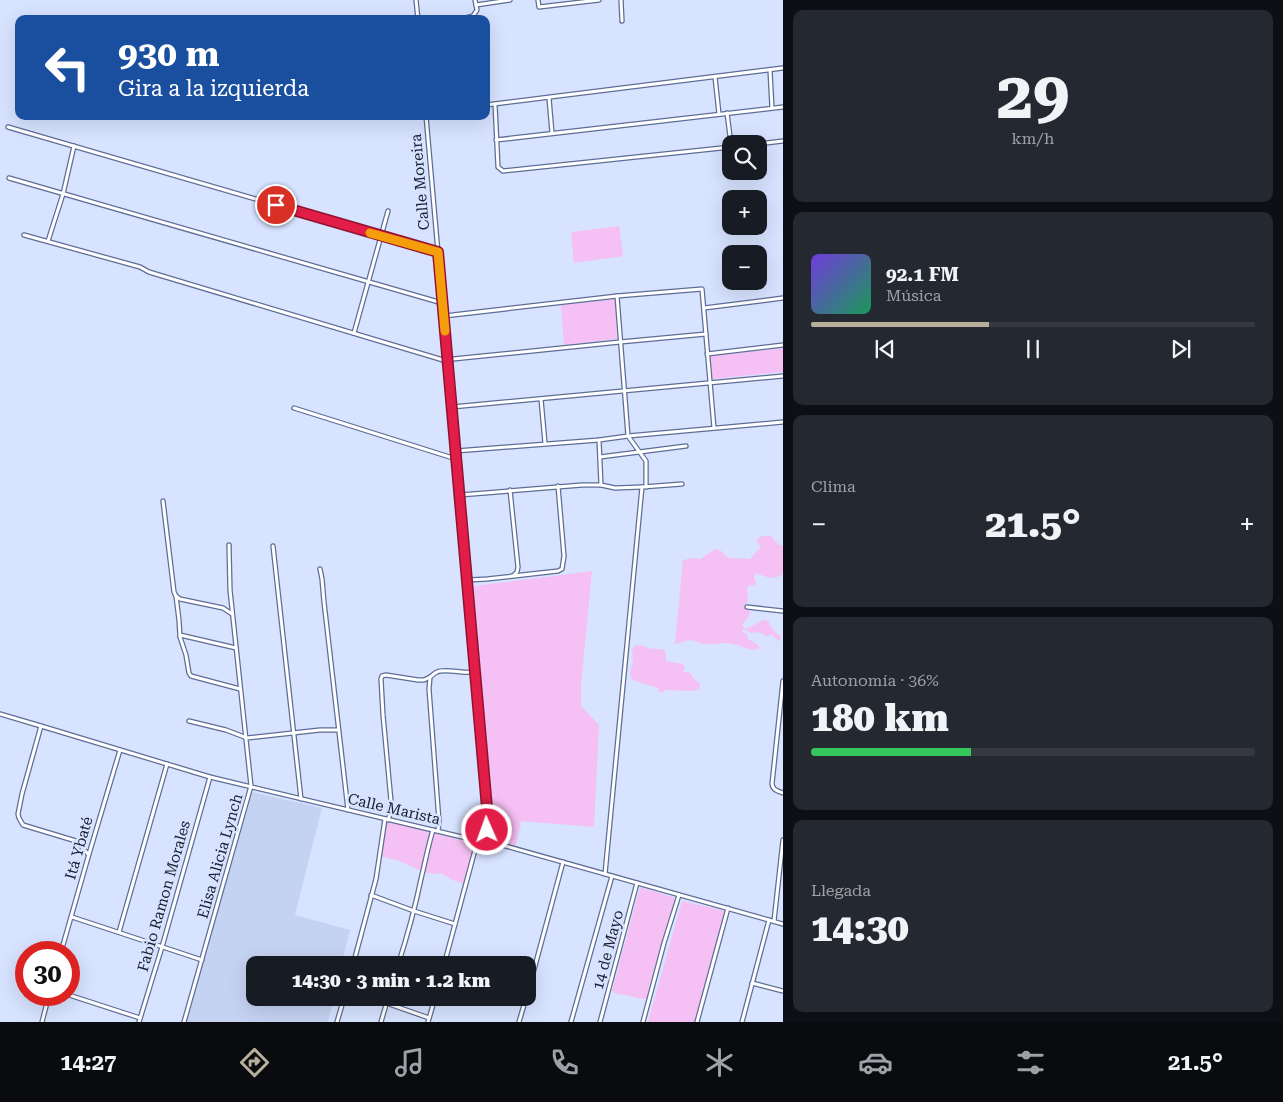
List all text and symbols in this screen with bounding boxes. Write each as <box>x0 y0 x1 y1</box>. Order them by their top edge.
text: 930 m <box>118 34 219 75</box>
icon: left <box>35 35 100 100</box>
text: 29 <box>997 58 1069 134</box>
text: Gira a la izquierda <box>118 76 309 101</box>
text: km/h <box>1012 129 1054 148</box>
street label: Calle Moreira <box>407 133 433 231</box>
map controls <box>722 135 767 290</box>
button: search <box>722 135 767 180</box>
pin <box>255 184 297 226</box>
button: + <box>722 190 767 235</box>
icon: arrive <box>262 191 290 219</box>
button: − <box>722 245 767 290</box>
text: 92.1 FM <box>886 263 959 286</box>
text: Música <box>886 286 941 305</box>
icon: previous <box>871 335 899 363</box>
icon: pause <box>1019 335 1047 363</box>
icon: next <box>1167 335 1195 363</box>
text: Clima <box>811 477 856 496</box>
text: 21.5° <box>985 502 1081 546</box>
text: − <box>811 508 827 541</box>
text: + <box>1239 508 1255 541</box>
text: Autonomía · 36% <box>811 671 939 690</box>
text: 180 km <box>811 696 949 740</box>
street label: Calle Marista <box>346 790 442 828</box>
street label: Elisa Alicia Lynch <box>194 791 247 920</box>
position arrow <box>460 803 512 855</box>
street label: Itá Ybaté <box>61 814 97 882</box>
street label: Fabio Ramon Morales <box>134 818 194 974</box>
text: Llegada <box>811 881 871 900</box>
text: 14:30 <box>811 906 909 950</box>
street label: 14 de Mayo <box>589 908 627 992</box>
speed limit sign: 30 <box>15 941 80 1006</box>
text: 14:30 · 3 min · 1.2 km <box>292 969 490 992</box>
icon: directions <box>237 1045 272 1080</box>
icon: music <box>392 1045 427 1080</box>
icon: phone <box>547 1045 582 1080</box>
icon: climate <box>702 1045 737 1080</box>
icon: car <box>858 1045 893 1080</box>
icon: filters <box>1013 1045 1048 1080</box>
text: 14:27 <box>60 1050 116 1075</box>
text: 21.5° <box>1168 1050 1223 1075</box>

